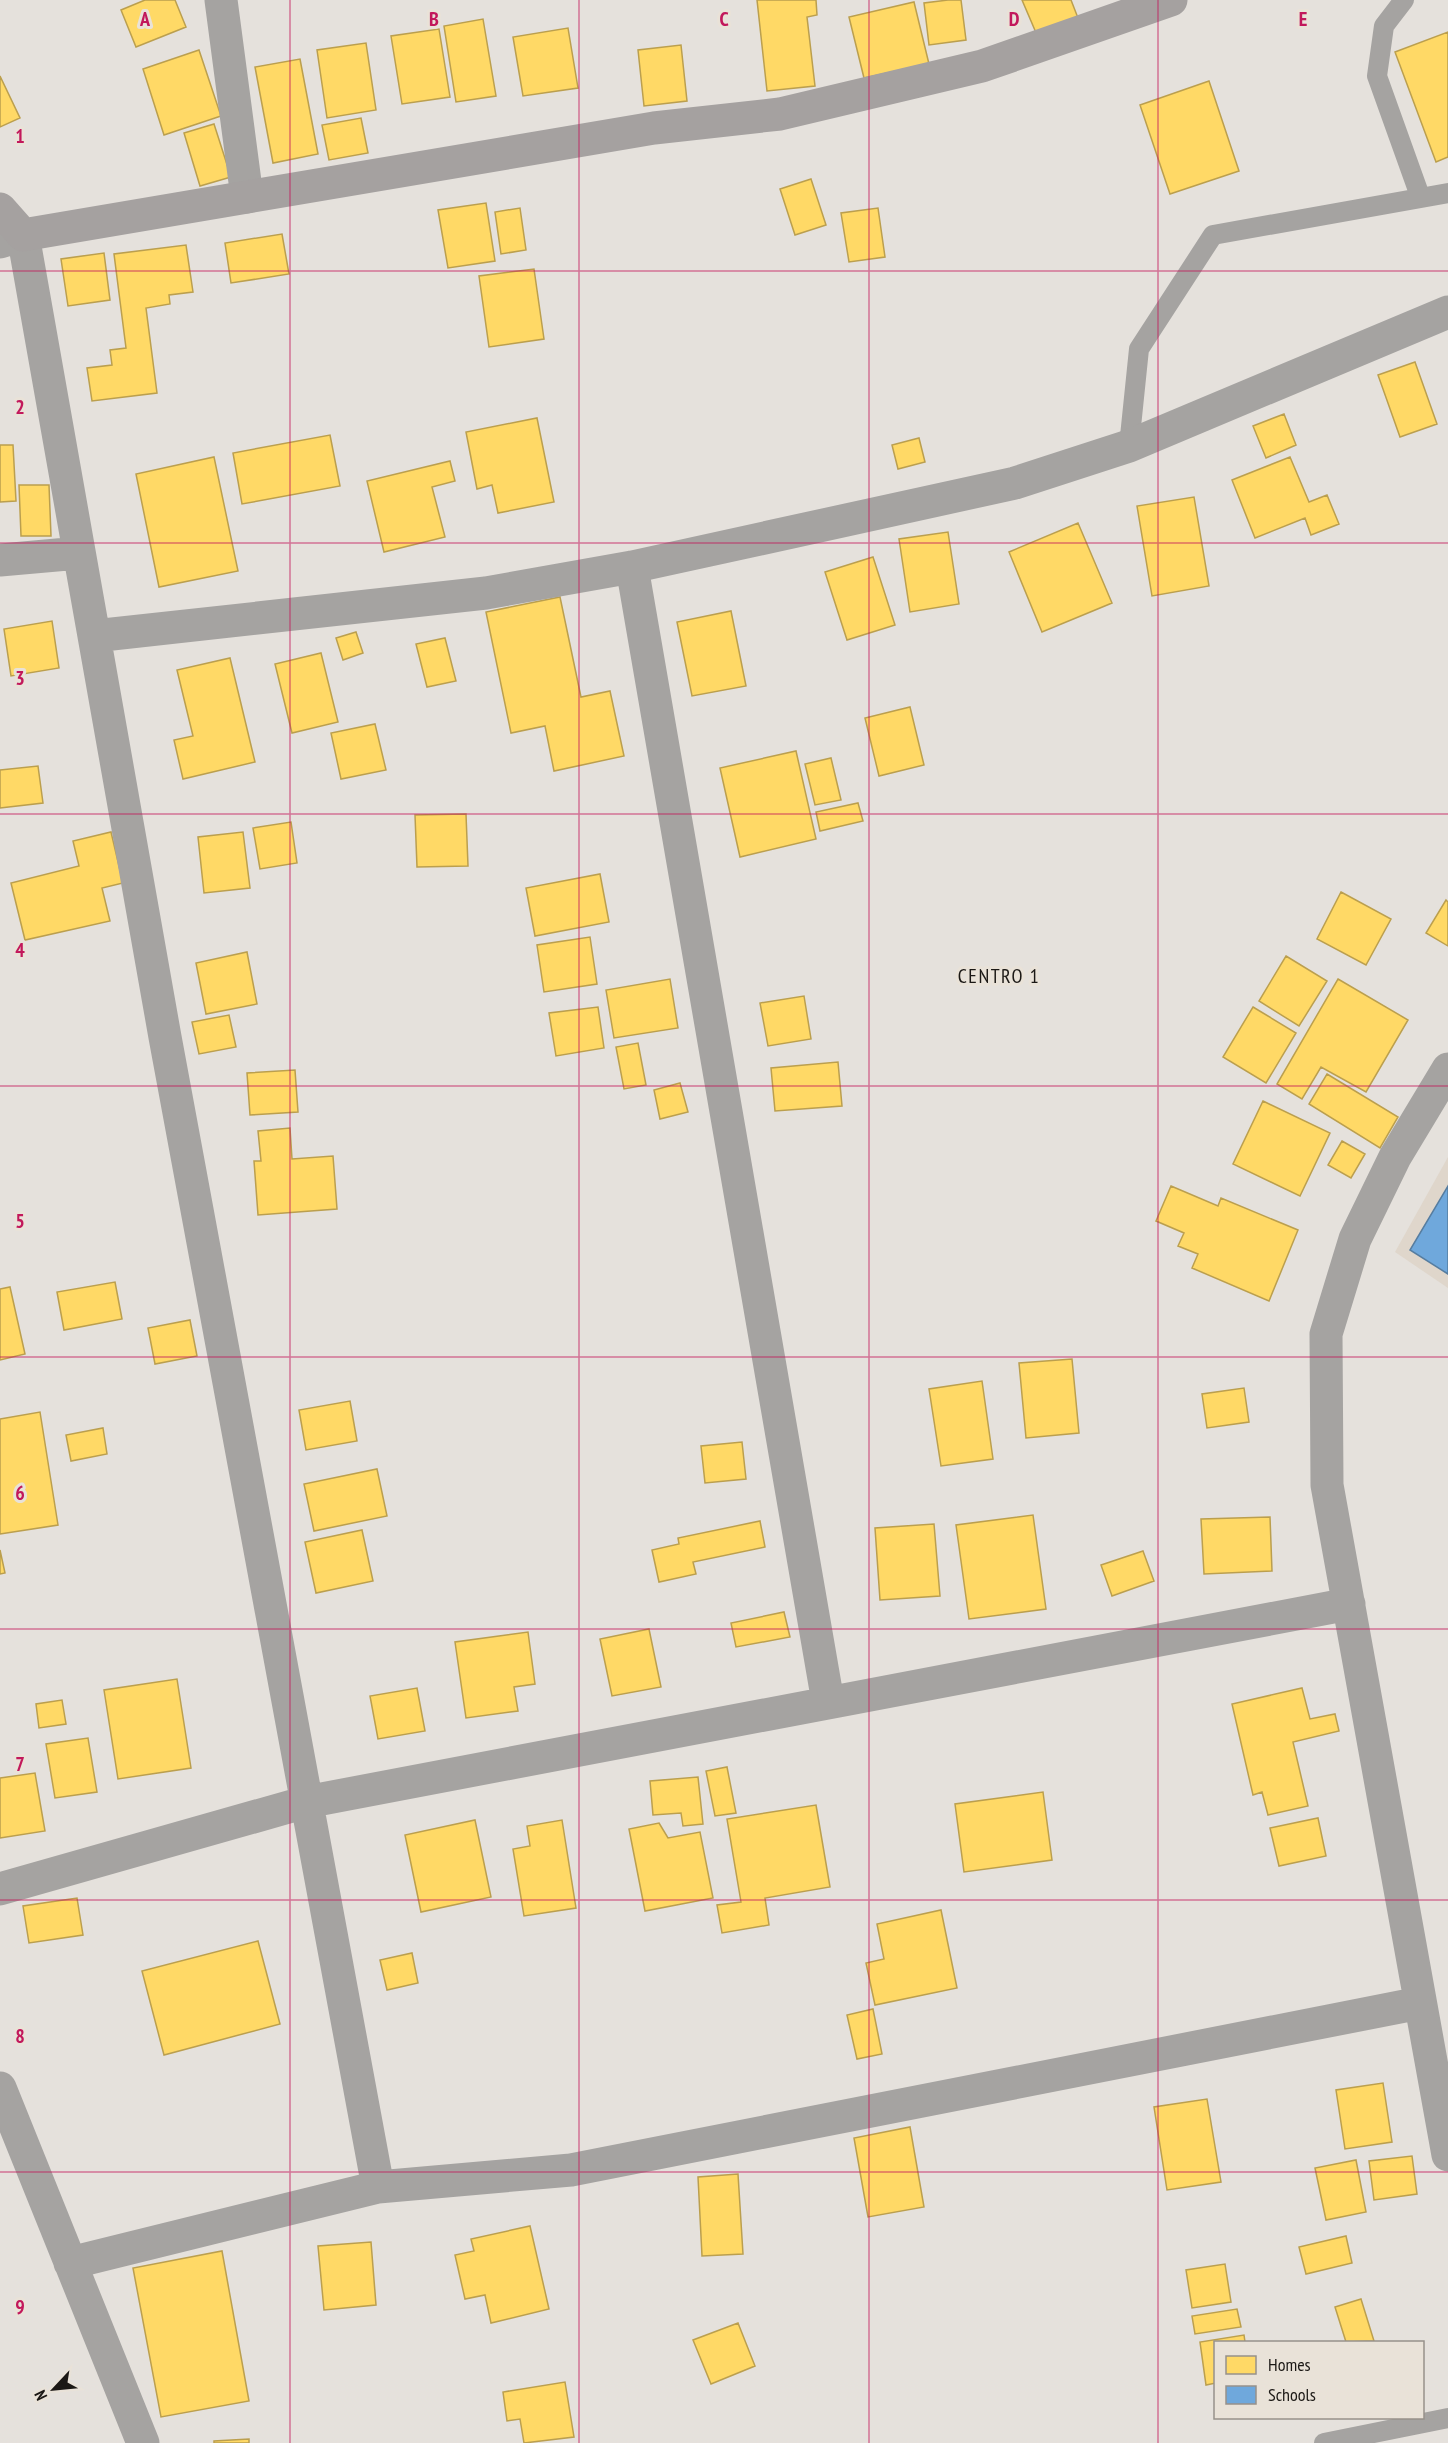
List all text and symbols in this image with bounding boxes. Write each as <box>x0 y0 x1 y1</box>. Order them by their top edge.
text: A <box>139 6 151 32</box>
text: B <box>429 6 439 32</box>
text: C <box>719 6 729 32</box>
text: D <box>1009 6 1020 32</box>
text: E <box>1299 6 1307 32</box>
text: 1 <box>15 123 25 149</box>
text: 2 <box>15 394 25 420</box>
text: 3 <box>15 665 25 691</box>
text: 4 <box>15 937 25 963</box>
district label: CENTRO 1 <box>958 963 1040 989</box>
text: 5 <box>15 1208 25 1234</box>
text: 6 <box>15 1480 25 1506</box>
text: 7 <box>15 1751 25 1777</box>
text: 8 <box>15 2023 25 2049</box>
text: 9 <box>15 2294 25 2320</box>
legend <box>1214 2341 1424 2419</box>
text: Homes <box>1268 2353 1311 2376</box>
north arrow <box>24 2359 84 2419</box>
text: Schools <box>1268 2383 1316 2406</box>
text: N <box>30 2387 51 2404</box>

